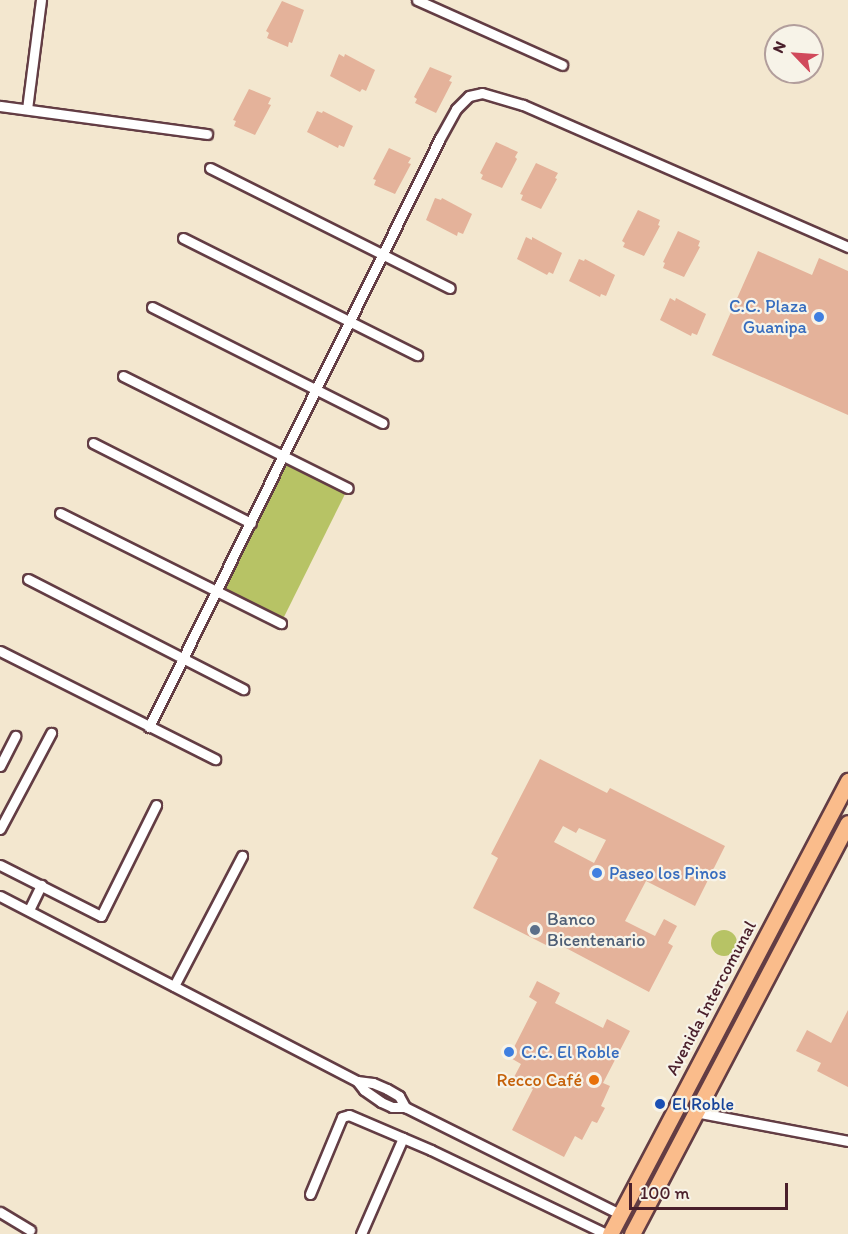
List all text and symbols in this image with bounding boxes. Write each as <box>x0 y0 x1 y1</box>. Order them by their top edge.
north arrow <box>764 24 824 84</box>
text: N <box>768 38 790 56</box>
place label: C.C. Plaza Guanipa <box>729 296 807 338</box>
marker: C.C. Plaza Guanipa <box>812 310 826 324</box>
place label: Paseo los Pinos <box>609 862 726 884</box>
marker: Paseo los Pinos <box>590 866 604 880</box>
place label: Banco Bicentenario <box>547 909 645 952</box>
street label: Avenida Intercomunal <box>661 917 761 1079</box>
marker: Banco Bicentenario <box>528 923 542 937</box>
place label: C.C. El Roble <box>521 1041 619 1063</box>
marker: C.C. El Roble <box>502 1045 516 1059</box>
place label: Recco Café <box>497 1069 582 1091</box>
marker: Recco Café <box>587 1073 601 1087</box>
place label: El Roble <box>672 1093 734 1115</box>
marker: El Roble <box>653 1097 667 1111</box>
scale bar <box>632 1171 791 1209</box>
text: 100 m <box>640 1182 690 1204</box>

